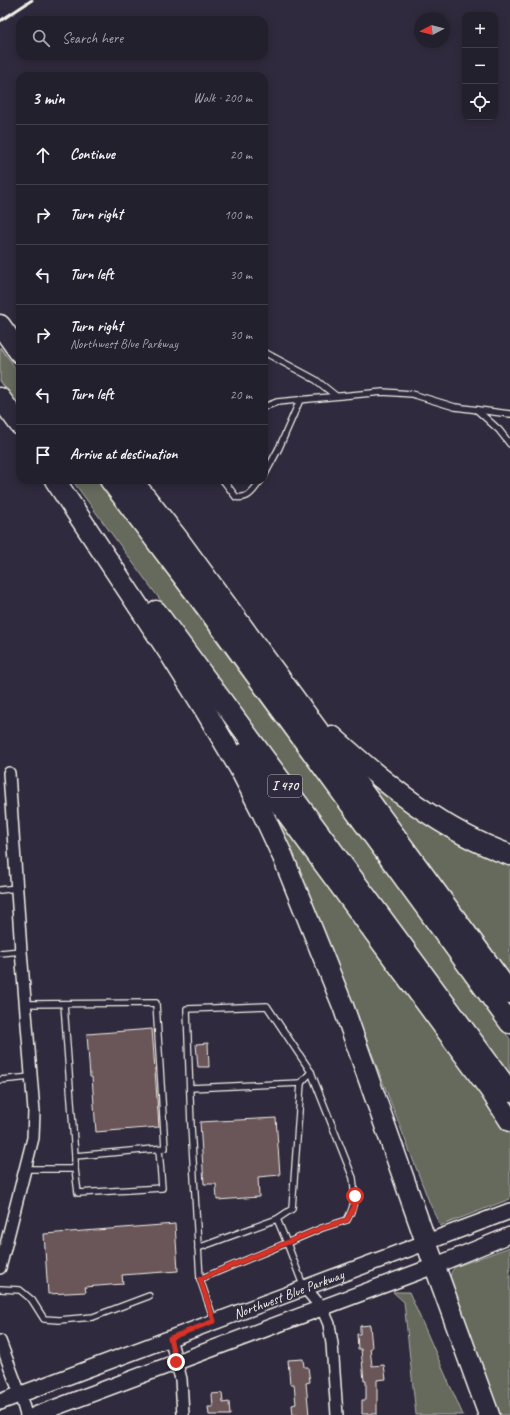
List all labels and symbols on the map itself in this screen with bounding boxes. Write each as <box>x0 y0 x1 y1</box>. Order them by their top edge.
north arrow <box>414 12 450 48</box>
road number: I 470 <box>268 775 302 797</box>
route start <box>346 1187 364 1205</box>
street label: Northwest Blue Parkway <box>231 1265 347 1322</box>
route end <box>167 1353 185 1371</box>

